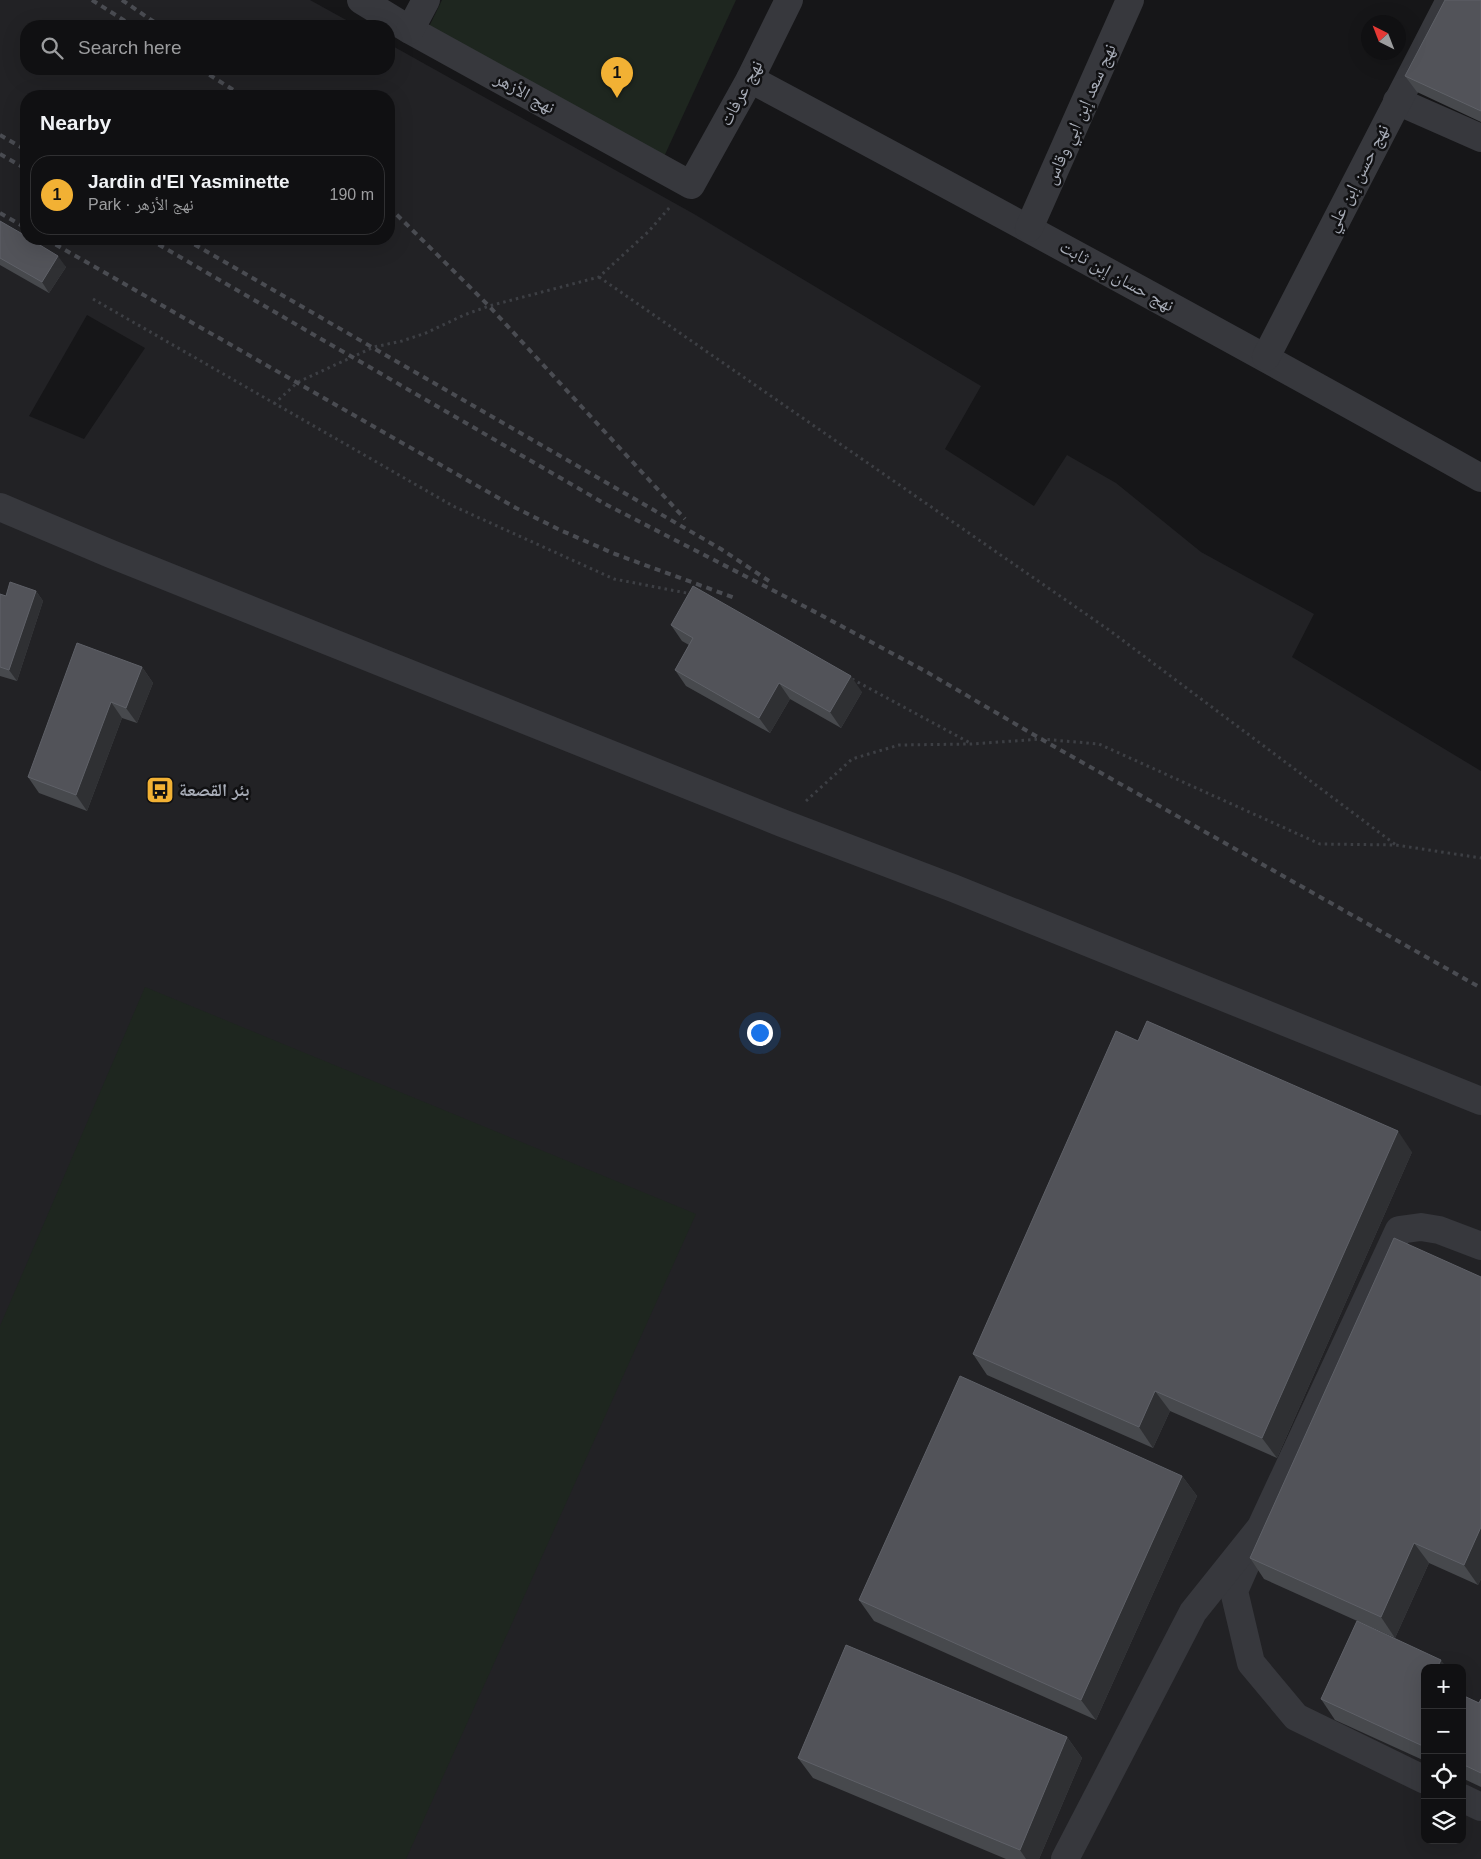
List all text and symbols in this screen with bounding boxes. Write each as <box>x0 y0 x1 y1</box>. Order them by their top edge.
north arrow <box>1361 15 1406 60</box>
search box <box>20 20 395 75</box>
icon: search <box>38 34 66 62</box>
text: Search here <box>78 37 182 58</box>
street label: نهج سعد إبن ابي وقاس <box>1040 41 1124 189</box>
pin: 1 <box>601 57 633 98</box>
street label: نهج عرفات <box>715 57 768 130</box>
street label: نهج الأزهر <box>490 68 559 119</box>
text: Nearby <box>40 111 111 134</box>
street label: نهج حسن إبن علي <box>1321 121 1397 237</box>
text: Jardin d'El Yasminette <box>88 171 290 192</box>
text: 1 <box>53 186 61 203</box>
text: 190 m <box>330 186 374 203</box>
text: Park · نهج الأزهر <box>88 196 194 213</box>
street label: نهج حسان إبن ثابت <box>1055 236 1178 317</box>
bus stop icon: بئر القصعة <box>145 775 175 805</box>
place label: بئر القصعة <box>179 780 249 801</box>
your location <box>747 1020 773 1046</box>
map controls <box>1421 1664 1466 1844</box>
button: + <box>1421 1664 1466 1709</box>
button: − <box>1421 1709 1466 1754</box>
button: locate <box>1421 1754 1466 1799</box>
button: layers <box>1421 1799 1466 1844</box>

